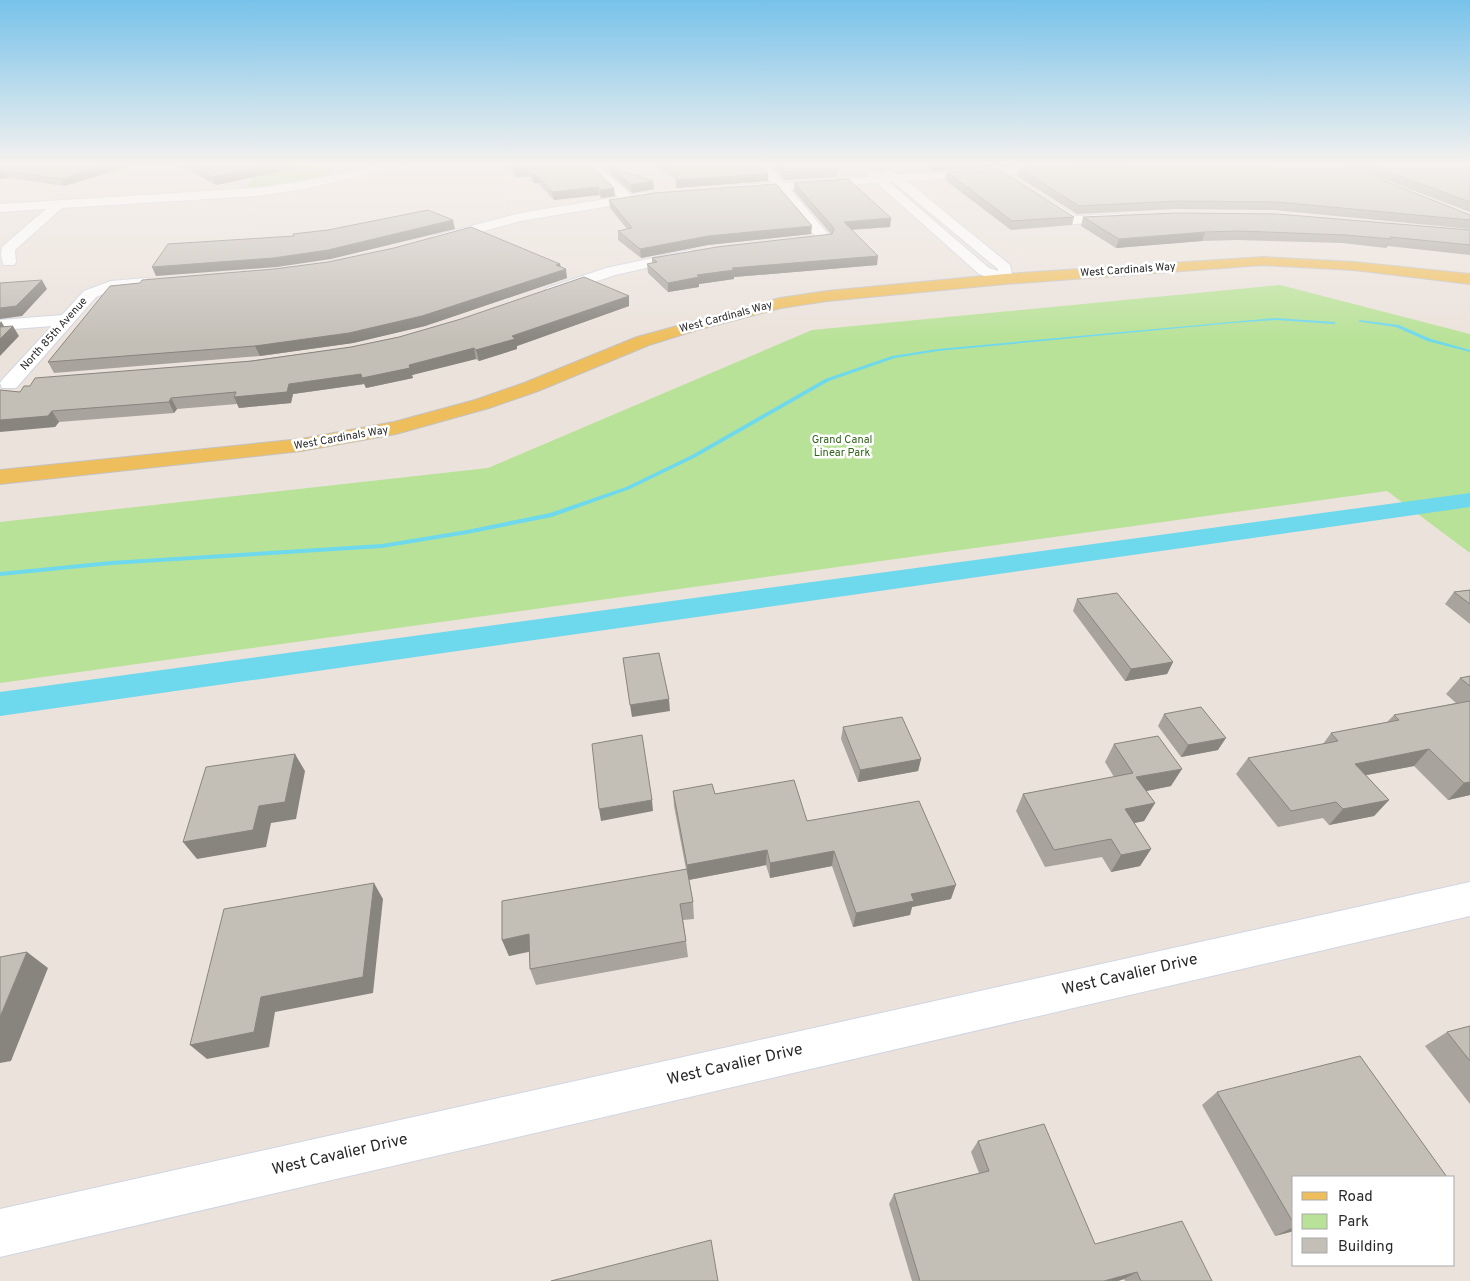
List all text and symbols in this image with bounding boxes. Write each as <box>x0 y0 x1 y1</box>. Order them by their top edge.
street label: West Cardinals Way <box>1080 260 1176 280</box>
street label: North 85th Avenue <box>17 294 91 373</box>
street label: West Cardinals Way <box>678 298 774 336</box>
street label: West Cardinals Way <box>293 423 389 453</box>
park label: Grand Canal Linear Park <box>812 433 872 460</box>
street label: West Cavalier Drive <box>1060 950 1200 1000</box>
street label: West Cavalier Drive <box>665 1040 805 1090</box>
street label: West Cavalier Drive <box>270 1130 410 1180</box>
legend <box>1292 1176 1455 1266</box>
text: Road <box>1338 1188 1373 1207</box>
text: Park <box>1338 1213 1369 1232</box>
text: Building <box>1338 1238 1393 1257</box>

